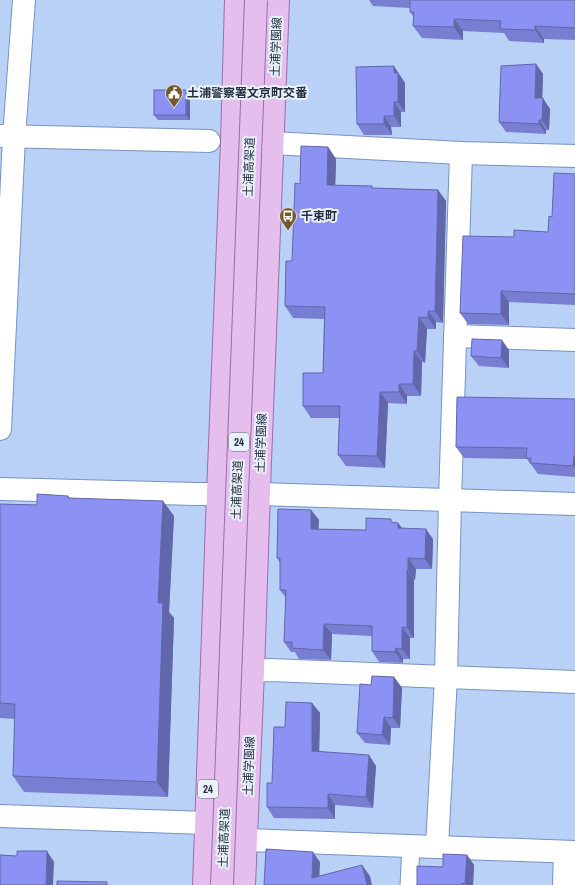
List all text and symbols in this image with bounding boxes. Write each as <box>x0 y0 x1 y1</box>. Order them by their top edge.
street label: 土浦学園線 <box>267 17 285 77</box>
public building icon: 土浦警察署文京町交番 <box>164 83 184 108</box>
place label: 土浦警察署文京町交番 <box>187 85 308 101</box>
street label: 土浦高架道 <box>240 137 258 197</box>
bus stop icon: 千束町 <box>278 206 298 231</box>
place label: 千束町 <box>301 208 337 224</box>
street label: 土浦学園線 <box>252 413 270 473</box>
road number: 24 <box>229 433 249 451</box>
street label: 土浦高架道 <box>228 460 246 520</box>
street label: 土浦学園線 <box>240 736 258 796</box>
road number: 24 <box>198 780 218 798</box>
street label: 土浦高架道 <box>215 808 233 868</box>

